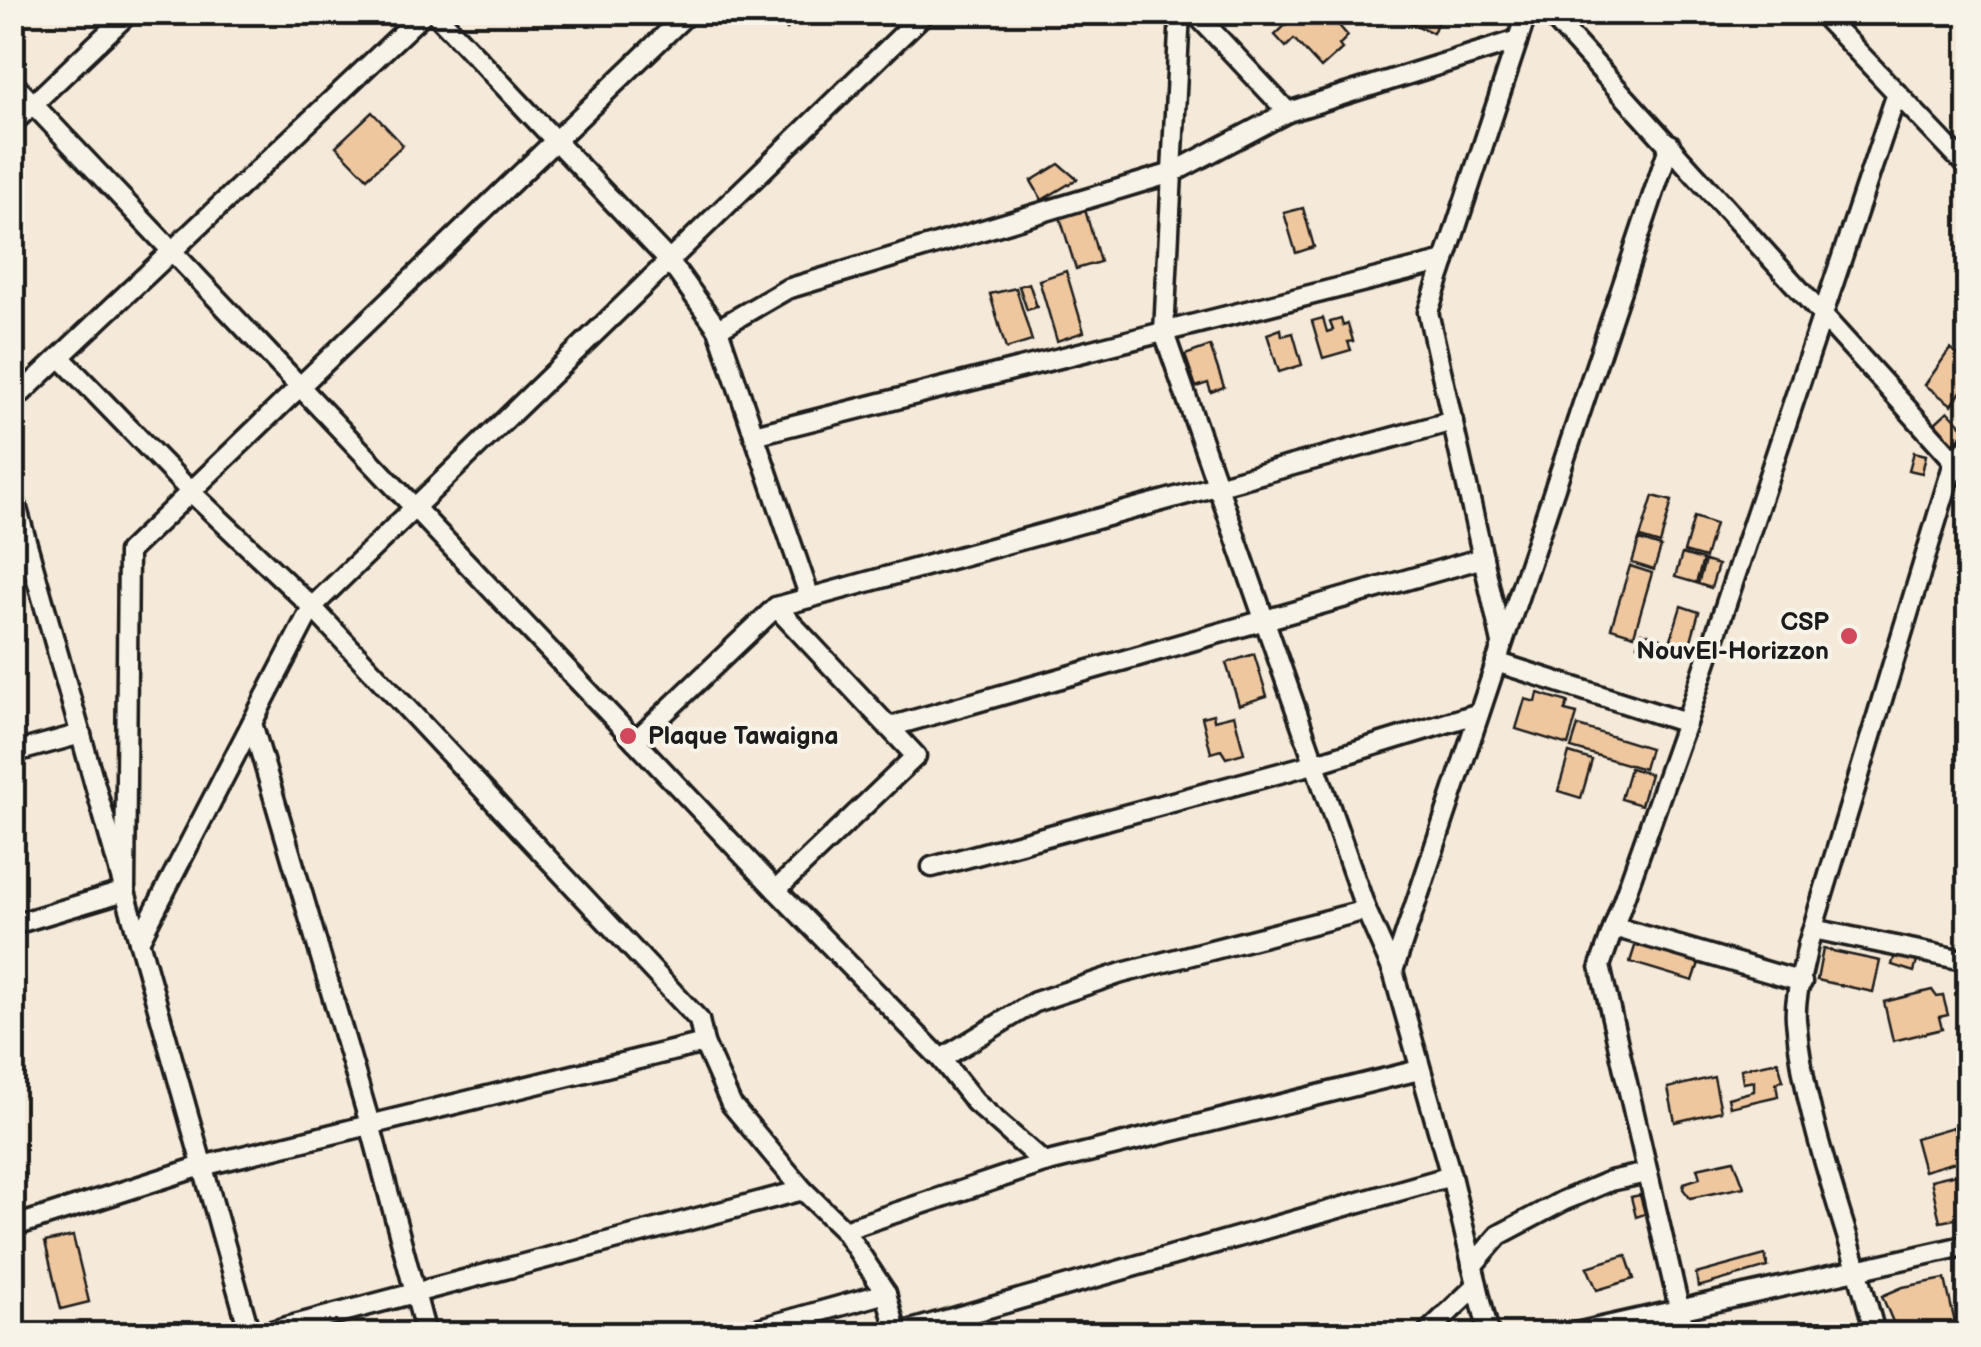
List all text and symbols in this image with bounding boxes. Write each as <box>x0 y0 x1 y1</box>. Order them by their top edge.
place label: CSP NouvEl-Horizzon <box>1636 607 1829 667</box>
marker: CSP NouvEl-Horizzon <box>1838 625 1860 647</box>
place label: Plaque Tawaigna <box>648 721 839 752</box>
marker: Plaque Tawaigna <box>617 725 639 747</box>

